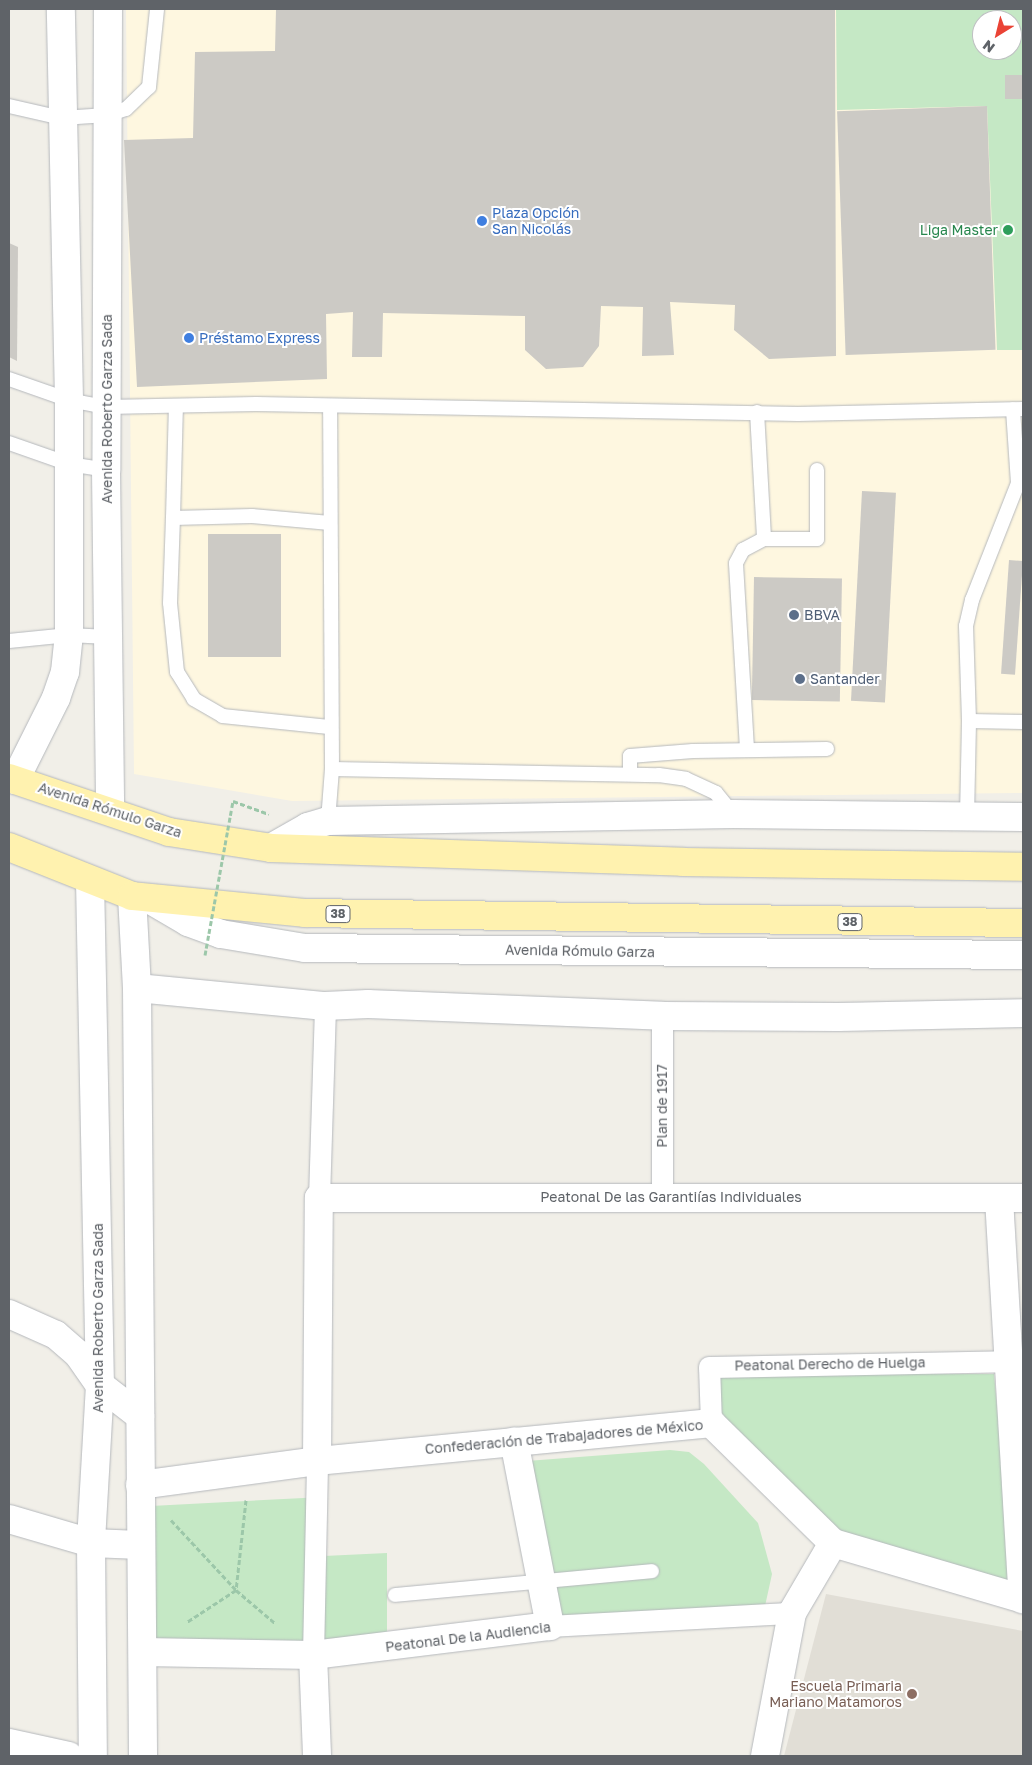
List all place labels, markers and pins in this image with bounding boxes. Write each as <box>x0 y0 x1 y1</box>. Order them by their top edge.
place label: Plaza Opción San Nicolás <box>492 205 579 238</box>
marker: Plaza Opción San Nicolás <box>476 215 488 227</box>
place label: Liga Master <box>920 222 998 238</box>
marker: Liga Master <box>1002 224 1014 236</box>
place label: Préstamo Express <box>199 330 320 346</box>
marker: Préstamo Express <box>183 332 195 344</box>
place label: BBVA <box>804 607 840 623</box>
marker: BBVA <box>788 609 800 621</box>
place label: Santander <box>810 671 880 687</box>
marker: Santander <box>794 673 806 685</box>
place label: Escuela Primaria Mariano Matamoros <box>769 1678 902 1710</box>
marker: Escuela Primaria Mariano Matamoros <box>906 1688 918 1700</box>

